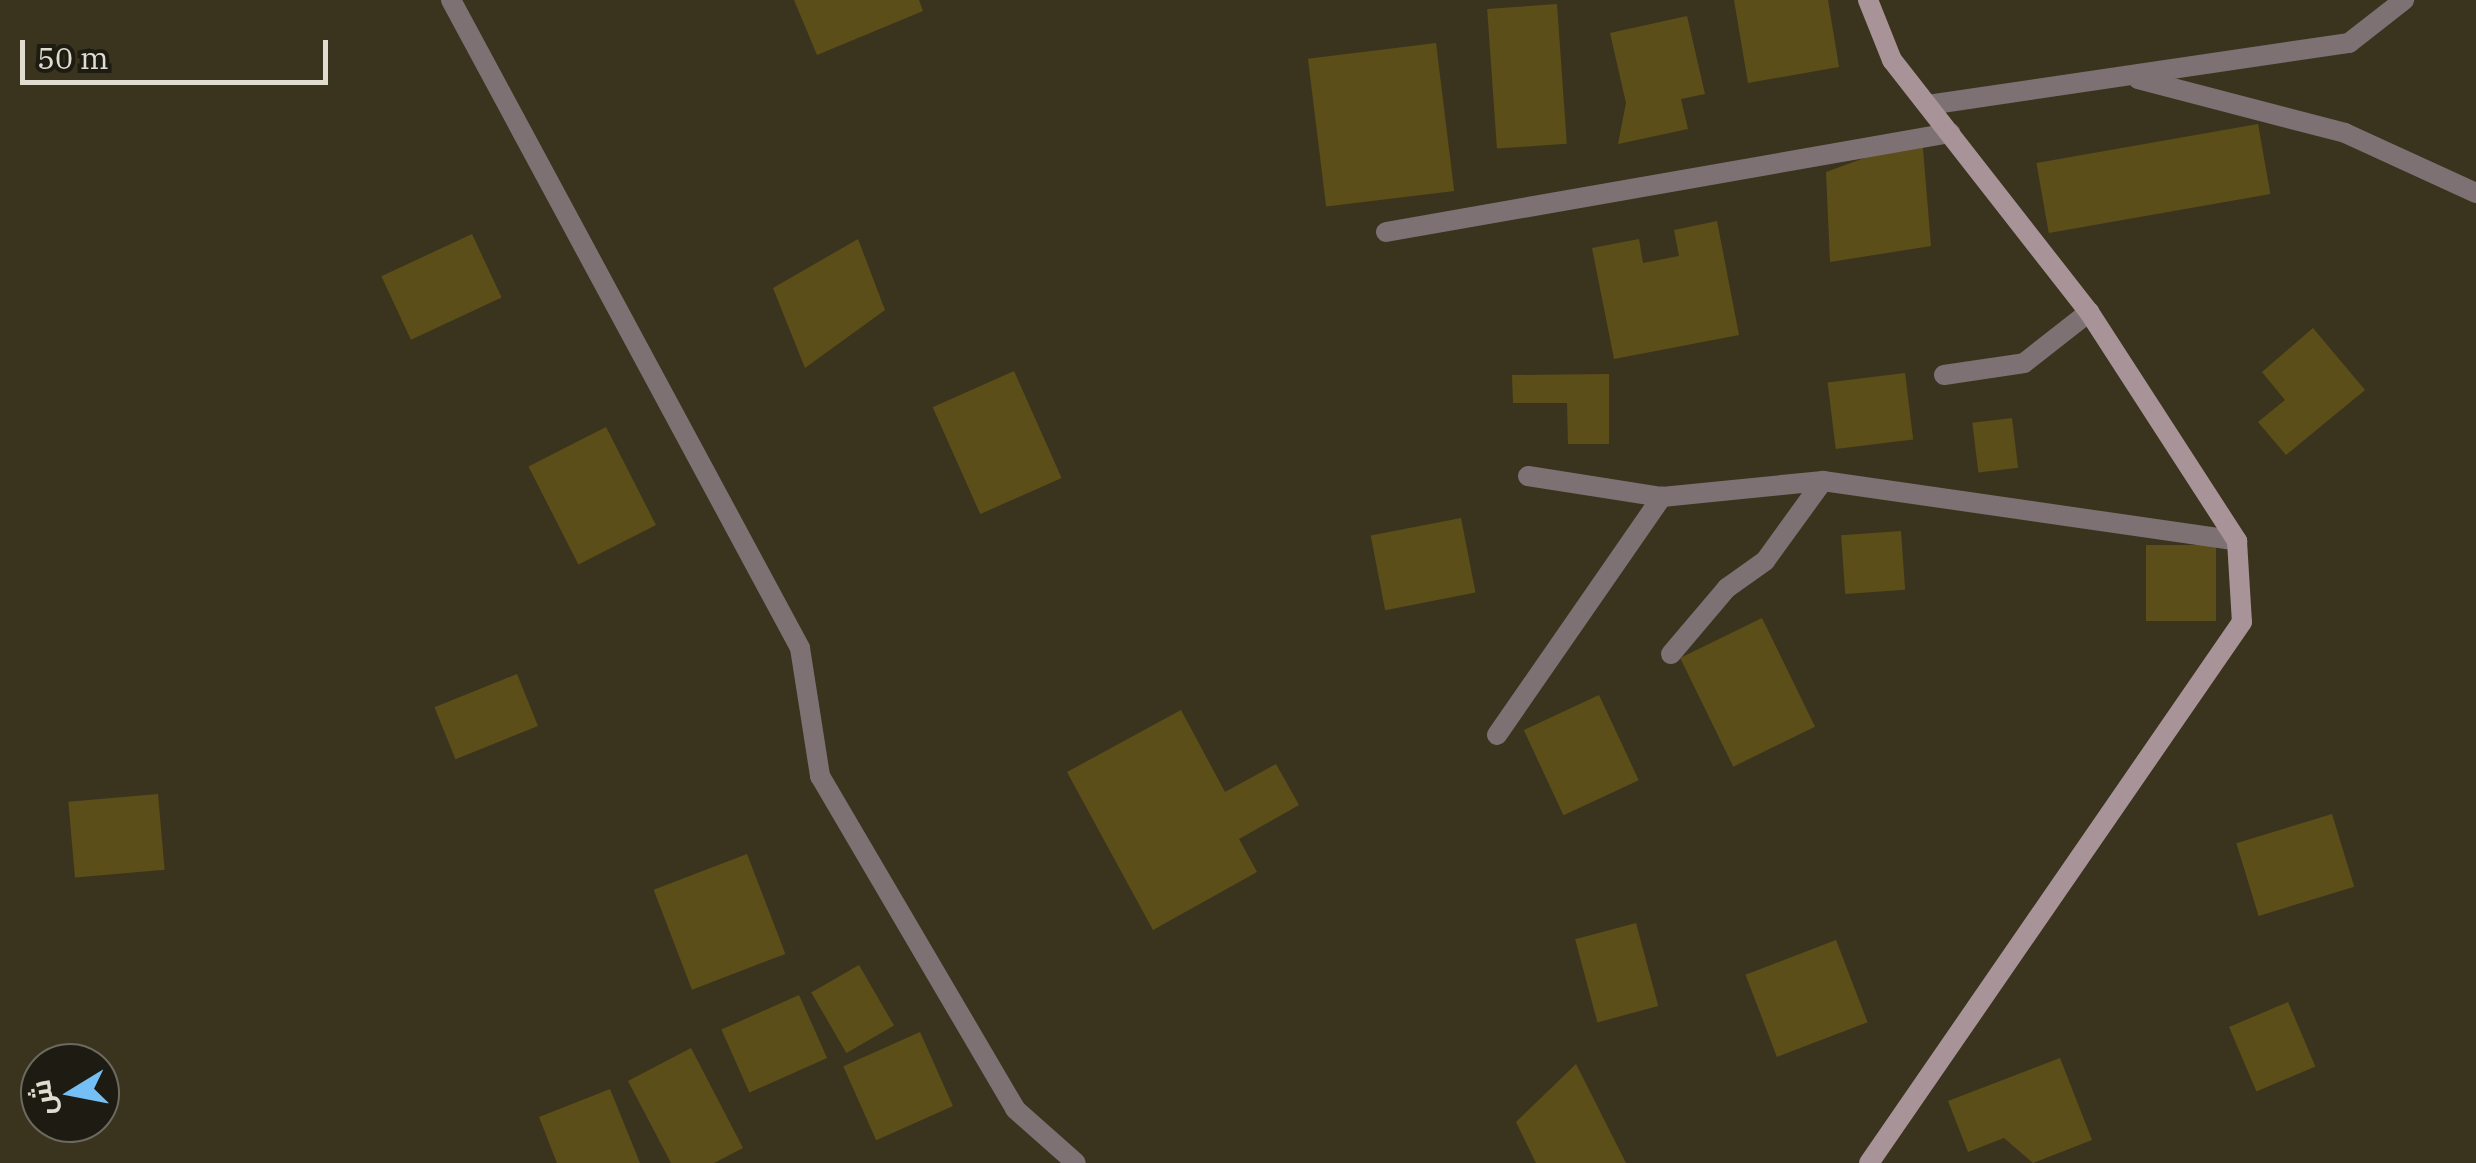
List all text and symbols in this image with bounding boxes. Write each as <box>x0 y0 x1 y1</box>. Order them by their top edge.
scale bar <box>25 20 332 82</box>
text: 50 m <box>37 38 109 77</box>
north arrow <box>20 1043 120 1143</box>
text: ش <box>21 1077 63 1119</box>

